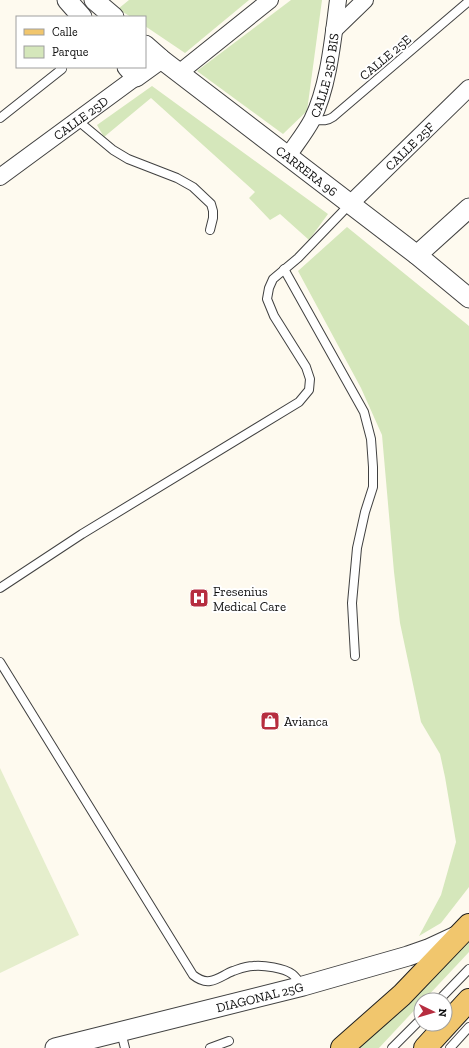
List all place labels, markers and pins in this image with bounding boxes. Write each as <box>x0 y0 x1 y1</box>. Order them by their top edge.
place label: Fresenius Medical Care <box>213 584 286 614</box>
hospital icon: Fresenius Medical Care <box>188 587 210 609</box>
shop icon: Avianca <box>259 710 281 732</box>
place label: Avianca <box>284 714 329 729</box>

